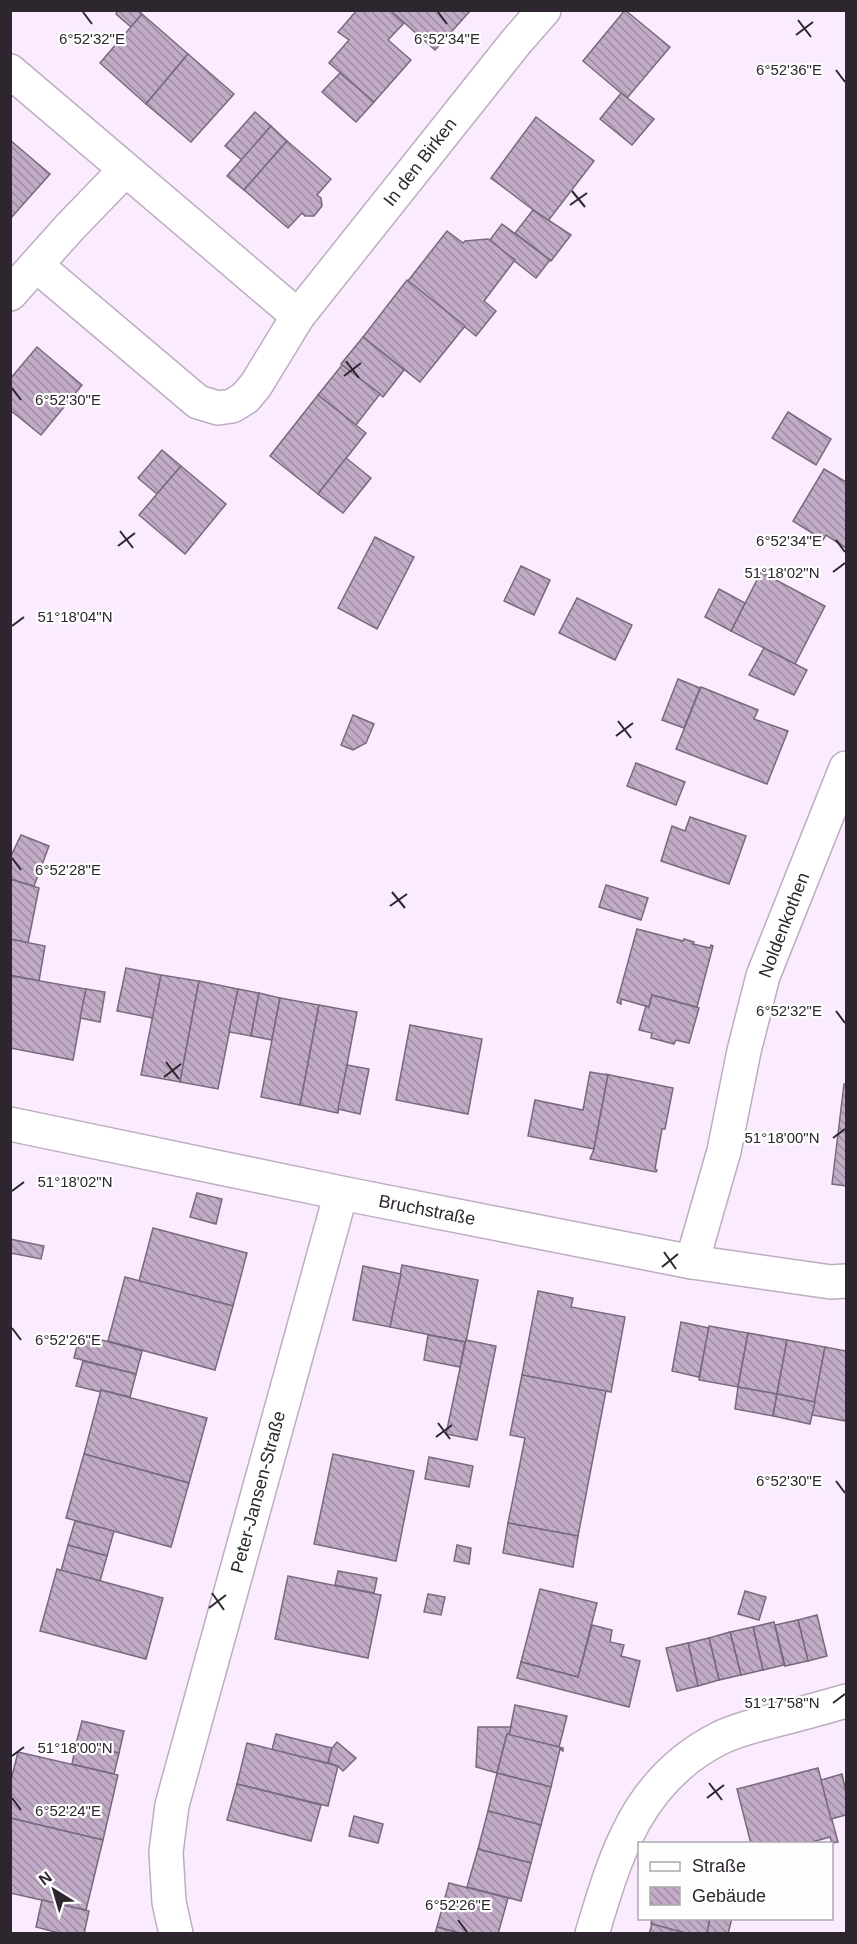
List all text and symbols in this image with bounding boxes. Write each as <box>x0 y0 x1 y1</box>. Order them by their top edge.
text: 6°52'32"E <box>59 30 125 47</box>
text: 6°52'34"E <box>414 30 480 47</box>
text: 6°52'36"E <box>756 61 822 78</box>
street label: In den Birken <box>379 114 461 210</box>
text: 6°52'30"E <box>35 391 101 408</box>
text: 6°52'34"E <box>756 532 822 549</box>
text: 51°18'02"N <box>744 564 820 581</box>
text: 51°18'04"N <box>37 608 113 625</box>
text: 6°52'28"E <box>35 861 101 878</box>
street label: Noldenkothen <box>755 870 813 980</box>
text: 6°52'32"E <box>756 1002 822 1019</box>
text: 51°18'00"N <box>744 1129 820 1146</box>
text: 51°18'02"N <box>37 1173 113 1190</box>
street label: Bruchstraße <box>377 1191 477 1229</box>
text: 6°52'26"E <box>35 1331 101 1348</box>
street label: Peter-Jansen-Straße <box>227 1409 289 1575</box>
text: 6°52'30"E <box>756 1472 822 1489</box>
text: 51°17'58"N <box>744 1694 820 1711</box>
text: 51°18'00"N <box>37 1739 113 1756</box>
text: 6°52'24"E <box>35 1802 101 1819</box>
legend <box>638 1842 833 1920</box>
text: Straße <box>692 1856 746 1876</box>
north arrow <box>24 1860 84 1920</box>
text: N <box>36 1868 55 1889</box>
text: Gebäude <box>692 1886 766 1906</box>
text: 6°52'26"E <box>425 1896 491 1913</box>

